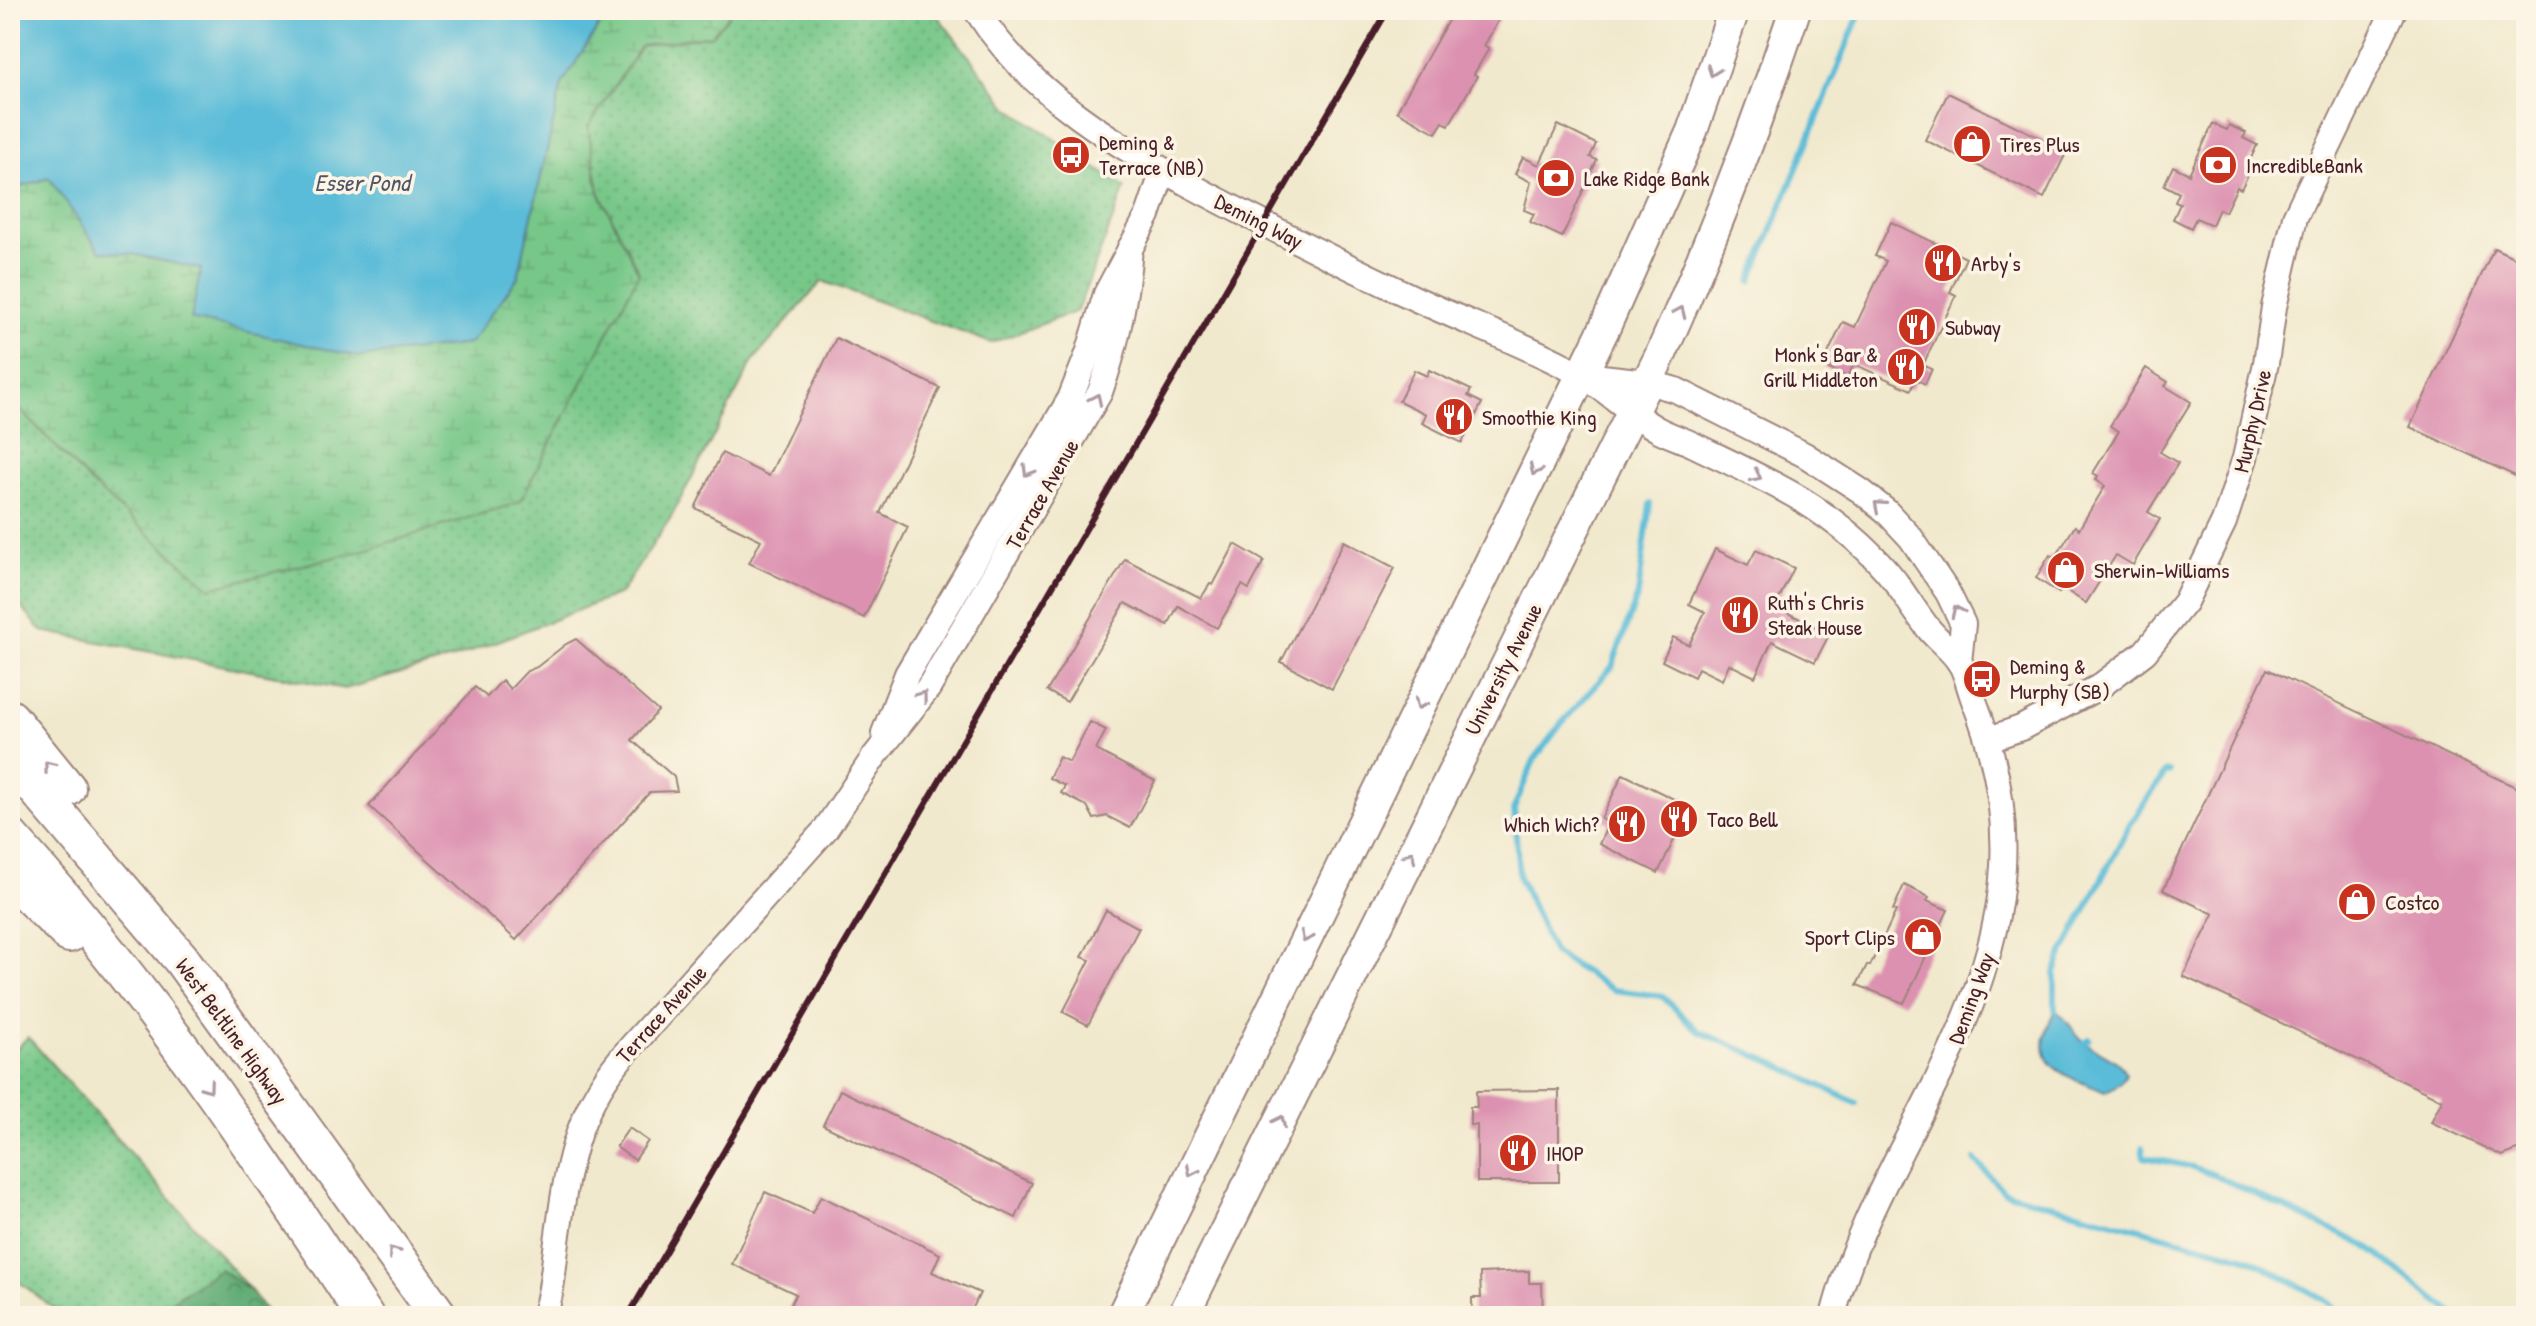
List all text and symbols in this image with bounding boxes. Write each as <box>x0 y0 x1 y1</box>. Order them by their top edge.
one-way arrow <box>1707 63 1723 77</box>
shop icon: Tires Plus <box>1951 123 1993 165</box>
place label: Deming & Terrace (NB) <box>1099 127 1204 182</box>
place label: Tires Plus <box>2000 129 2080 159</box>
bus stop icon: Deming & Terrace (NB) <box>1050 134 1092 176</box>
bank icon: IncredibleBank <box>2197 144 2239 186</box>
place label: IncredibleBank <box>2246 150 2363 180</box>
bank icon: Lake Ridge Bank <box>1535 157 1577 199</box>
place label: Lake Ridge Bank <box>1584 163 1710 193</box>
water label: Esser Pond <box>315 166 413 198</box>
street label: Deming Way <box>1210 186 1308 256</box>
restaurant icon: Arby's <box>1922 242 1964 284</box>
place label: Arby's <box>1971 248 2021 278</box>
one-way arrow <box>1670 306 1686 320</box>
restaurant icon: Subway <box>1896 306 1938 348</box>
place label: Subway <box>1945 312 2001 342</box>
place label: Monk's Bar & Grill Middleton <box>1763 339 1878 394</box>
restaurant icon: Monk's Bar & Grill Middleton <box>1885 346 1927 388</box>
street label: Murphy Drive <box>2226 366 2278 475</box>
one-way arrow <box>1086 393 1102 408</box>
restaurant icon: Smoothie King <box>1433 396 1475 438</box>
place label: Smoothie King <box>1482 402 1597 432</box>
street label: Terrace Avenue <box>998 433 1086 555</box>
one-way arrow <box>1022 462 1038 476</box>
one-way arrow <box>1529 462 1545 476</box>
one-way arrow <box>1748 466 1763 482</box>
one-way arrow <box>1874 502 1889 516</box>
shop icon: Sherwin-Williams <box>2045 549 2087 591</box>
place label: Sherwin-Williams <box>2094 555 2229 585</box>
place label: Ruth's Chris Steak House <box>1768 587 1864 642</box>
restaurant icon: Ruth's Chris Steak House <box>1719 594 1761 636</box>
street label: University Avenue <box>1457 598 1549 740</box>
one-way arrow <box>1950 604 1966 619</box>
place label: Deming & Murphy (SB) <box>2010 651 2110 706</box>
bus stop icon: Deming & Murphy (SB) <box>1961 658 2003 700</box>
one-way arrow <box>913 690 927 705</box>
one-way arrow <box>1415 695 1430 710</box>
one-way arrow <box>44 761 59 775</box>
restaurant icon: Taco Bell <box>1658 798 1700 840</box>
restaurant icon: Which Wich? <box>1606 803 1648 845</box>
place label: Taco Bell <box>1707 804 1778 834</box>
place label: Which Wich? <box>1504 809 1599 839</box>
one-way arrow <box>1400 849 1415 864</box>
shop icon: Costco <box>2336 881 2378 923</box>
place label: Costco <box>2385 887 2439 917</box>
shop icon: Sport Clips <box>1902 916 1944 958</box>
place label: Sport Clips <box>1805 922 1895 952</box>
one-way arrow <box>1300 929 1316 944</box>
street label: Deming Way <box>1941 948 2001 1048</box>
street label: West Beltline Highway <box>169 952 295 1110</box>
street label: Terrace Avenue <box>609 958 713 1070</box>
one-way arrow <box>198 1079 213 1093</box>
one-way arrow <box>1270 1114 1286 1129</box>
restaurant icon: IHOP <box>1497 1132 1539 1174</box>
place label: IHOP <box>1546 1138 1584 1168</box>
one-way arrow <box>1186 1162 1202 1177</box>
one-way arrow <box>388 1247 403 1261</box>

